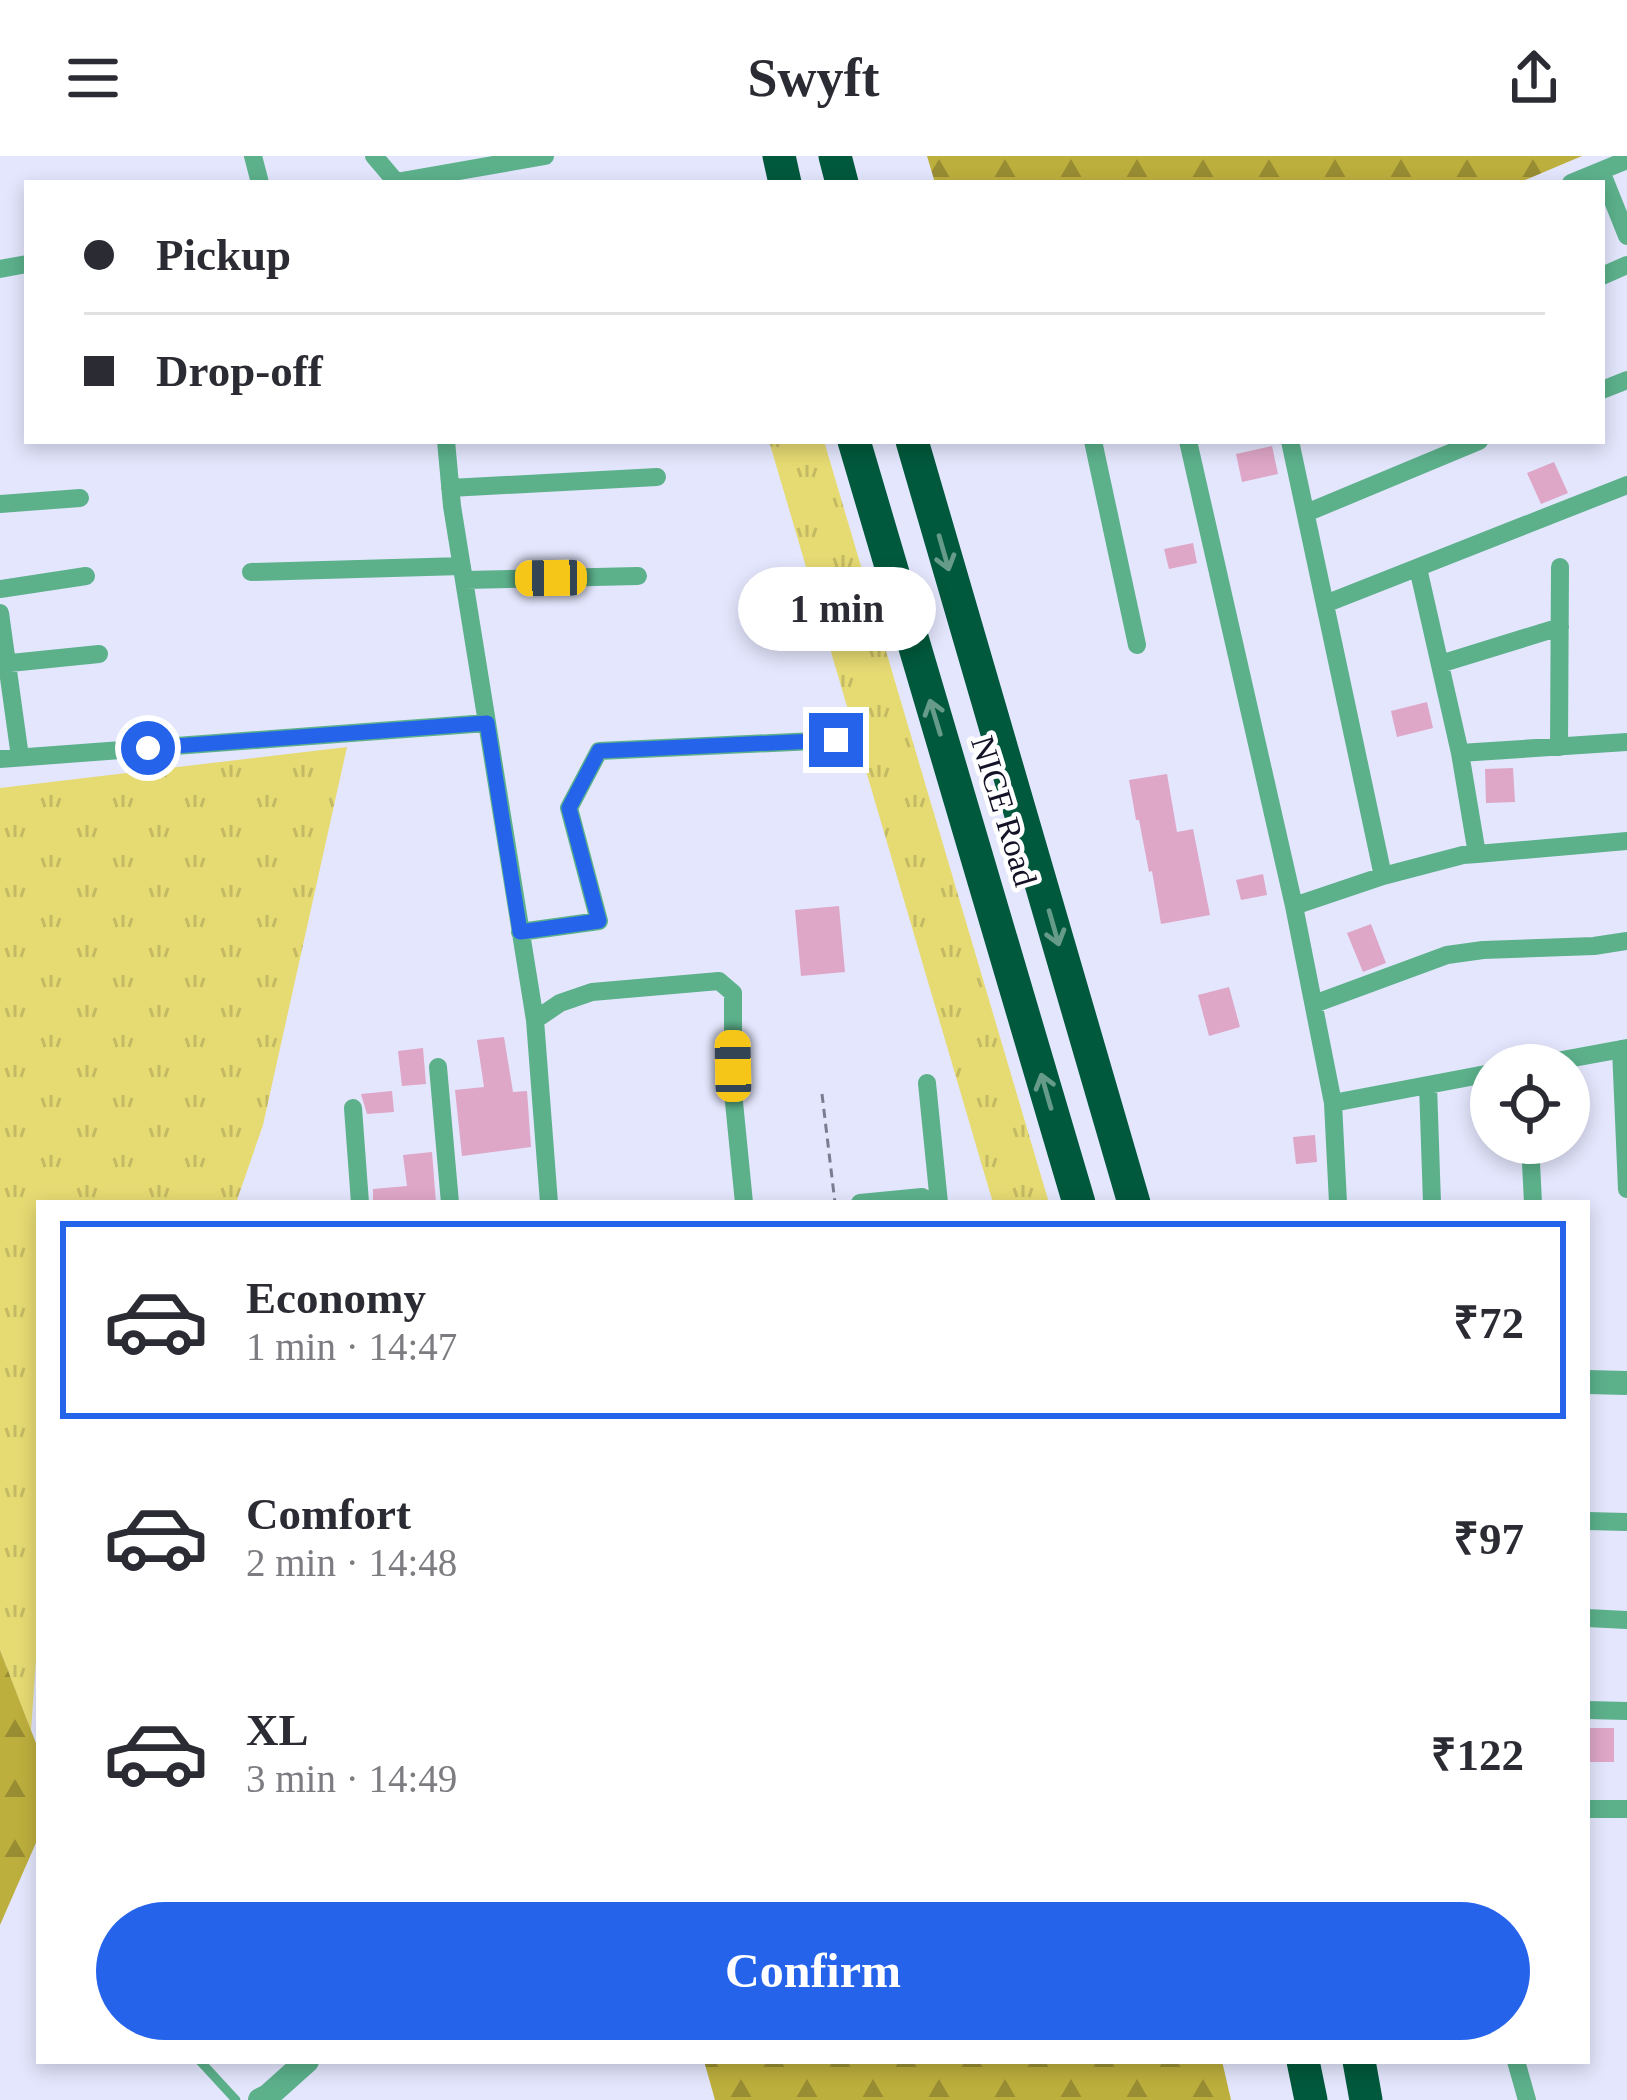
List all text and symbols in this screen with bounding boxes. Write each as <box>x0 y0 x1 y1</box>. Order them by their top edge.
icon: menu <box>60 45 126 111</box>
icon: share <box>1501 45 1567 111</box>
text: Swyft <box>748 48 880 108</box>
text: Pickup <box>156 230 291 280</box>
text: Drop-off <box>156 346 323 396</box>
one-way arrow <box>934 533 956 571</box>
car <box>515 559 587 597</box>
callout: 1 min <box>737 566 935 650</box>
text: 1 min <box>790 587 884 630</box>
one-way arrow <box>923 699 945 737</box>
route end <box>809 713 863 767</box>
route start <box>121 721 175 775</box>
street label: NICE Road <box>964 732 1044 891</box>
one-way arrow <box>1044 908 1066 946</box>
car <box>714 1030 752 1102</box>
map controls <box>1470 1044 1590 1164</box>
button: locate <box>1470 1044 1590 1164</box>
one-way arrow <box>1034 1072 1056 1110</box>
icon: car <box>102 1266 210 1374</box>
text: Economy <box>246 1273 426 1323</box>
text: ₹72 <box>1453 1298 1524 1348</box>
text: 1 min · 14:47 <box>246 1325 457 1368</box>
icon: car <box>102 1482 210 1590</box>
text: Comfort <box>246 1489 411 1539</box>
text: ₹97 <box>1453 1514 1524 1564</box>
text: 2 min · 14:48 <box>246 1541 457 1584</box>
icon: car <box>102 1698 210 1806</box>
text: XL <box>246 1705 309 1755</box>
text: ₹122 <box>1431 1730 1524 1780</box>
text: 3 min · 14:49 <box>246 1757 457 1800</box>
button: Confirm <box>96 1902 1530 2040</box>

